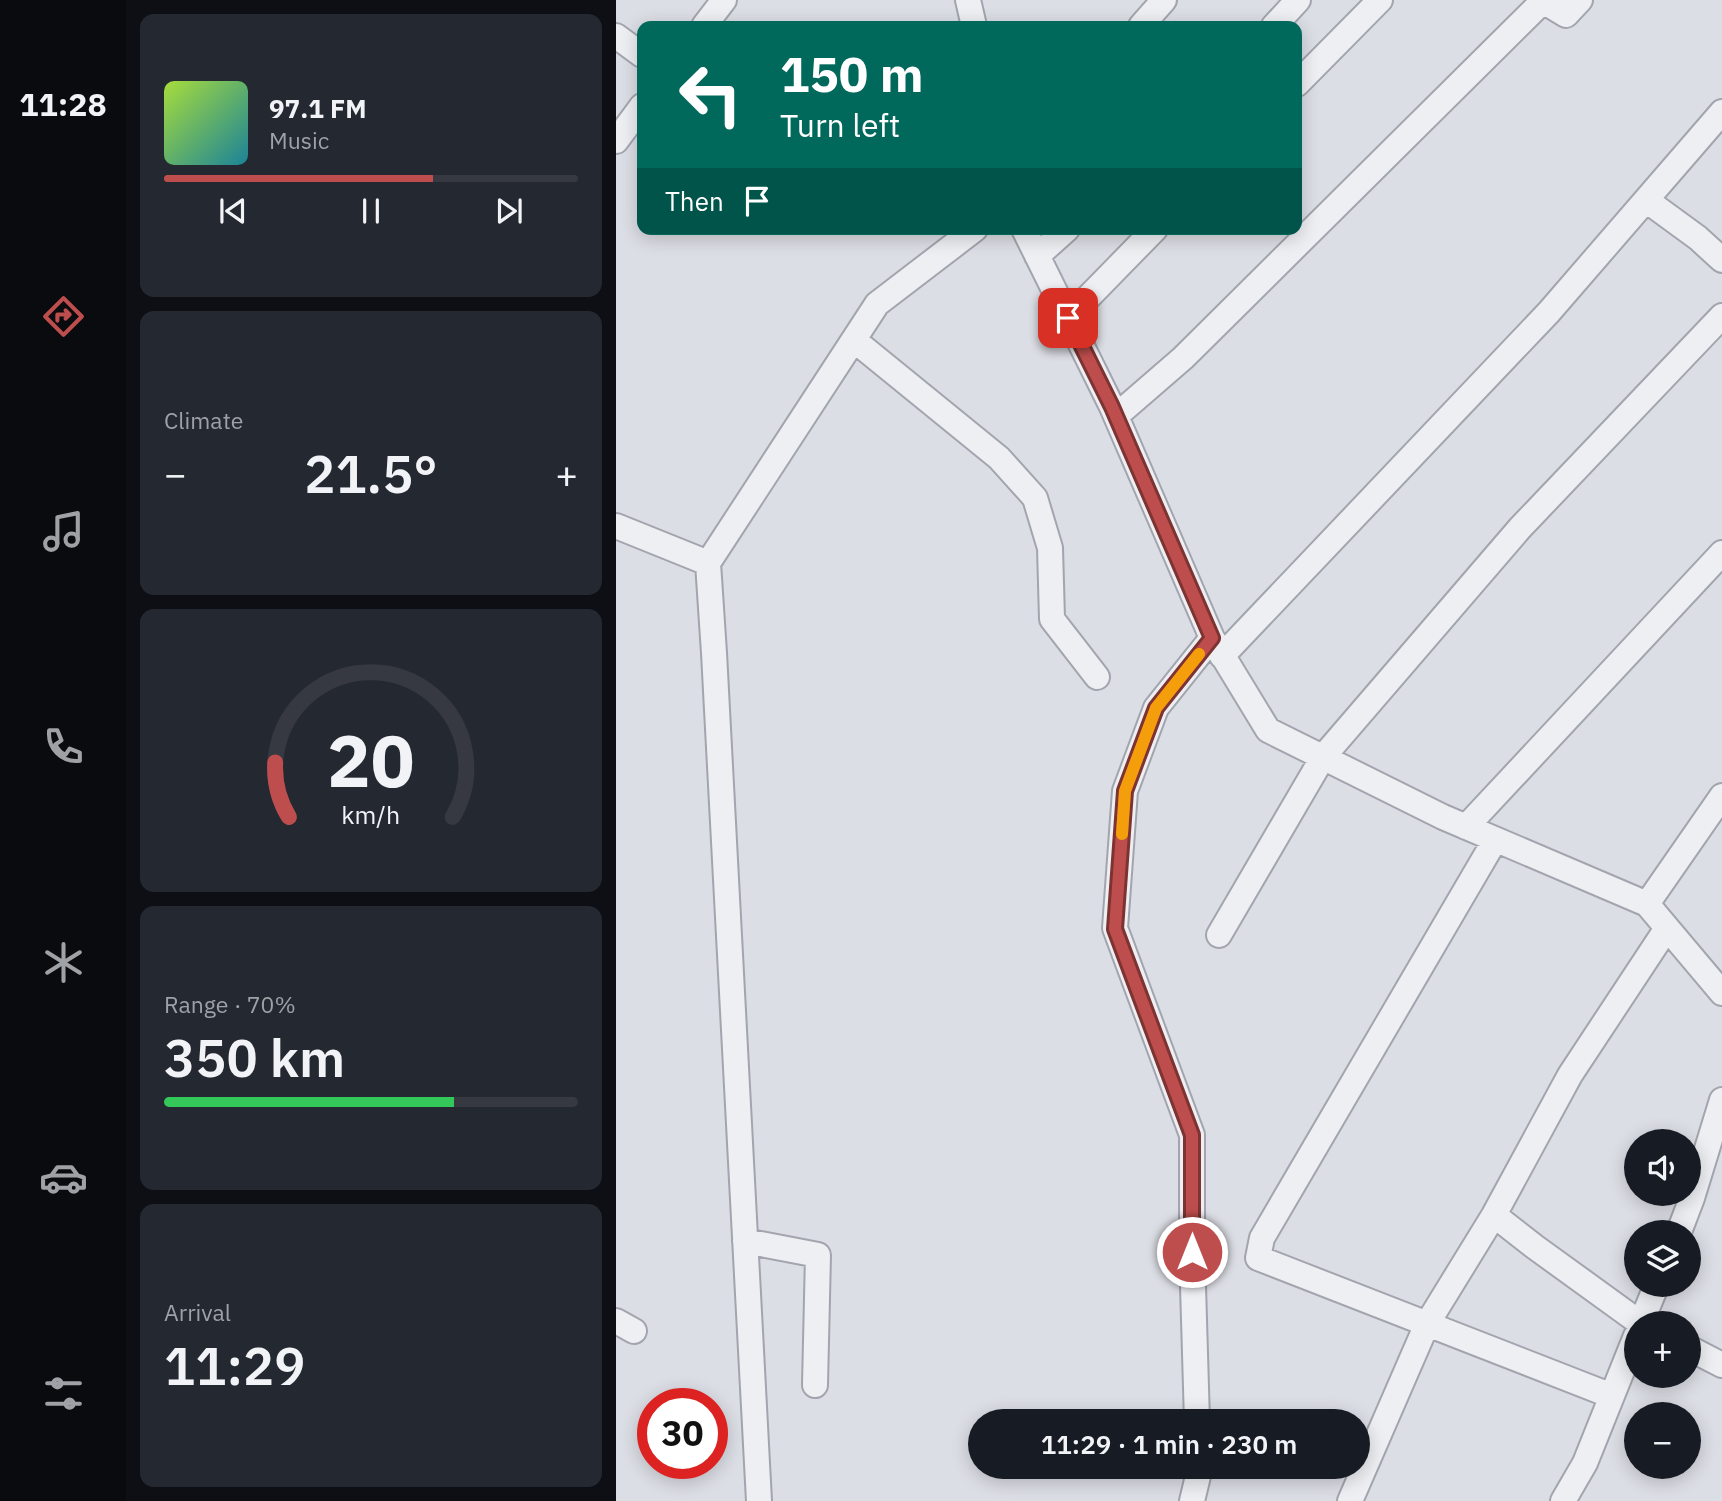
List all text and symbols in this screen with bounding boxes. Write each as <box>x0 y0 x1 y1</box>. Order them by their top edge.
text: 150 m <box>780 42 924 105</box>
icon: left <box>665 49 756 140</box>
text: 11:28 <box>19 83 107 125</box>
text: 97.1 FM <box>269 91 367 125</box>
text: Turn left <box>780 104 900 146</box>
text: Music <box>269 125 329 155</box>
icon: arrive <box>738 182 776 220</box>
text: Then <box>665 184 724 218</box>
icon: previous <box>214 192 252 230</box>
icon: pause <box>352 192 390 230</box>
icon: next <box>490 192 528 230</box>
pin <box>1038 288 1098 348</box>
icon: directions <box>39 292 88 341</box>
icon: arrive <box>1049 299 1087 337</box>
text: Climate <box>164 405 243 435</box>
text: 21.5° <box>304 440 438 507</box>
text: − <box>164 449 187 498</box>
text: + <box>555 449 578 498</box>
icon: music <box>39 507 88 556</box>
text: 20 <box>327 712 415 807</box>
icon: phone <box>39 722 88 771</box>
text: km/h <box>342 797 400 830</box>
icon: climate <box>39 938 88 987</box>
text: Range · 70% <box>164 989 296 1019</box>
text: 350 km <box>164 1024 345 1091</box>
map controls <box>1624 1129 1701 1479</box>
button: sound <box>1624 1129 1701 1206</box>
icon: car <box>39 1153 88 1202</box>
position arrow <box>1155 1215 1229 1289</box>
button: layers <box>1624 1220 1701 1297</box>
text: Arrival <box>164 1297 231 1327</box>
button: + <box>1624 1311 1701 1388</box>
text: 11:29 <box>164 1332 305 1399</box>
icon: filters <box>39 1369 88 1418</box>
speed limit sign: 30 <box>637 1388 728 1479</box>
button: − <box>1624 1402 1701 1479</box>
text: 11:29 · 1 min · 230 m <box>1041 1427 1297 1461</box>

